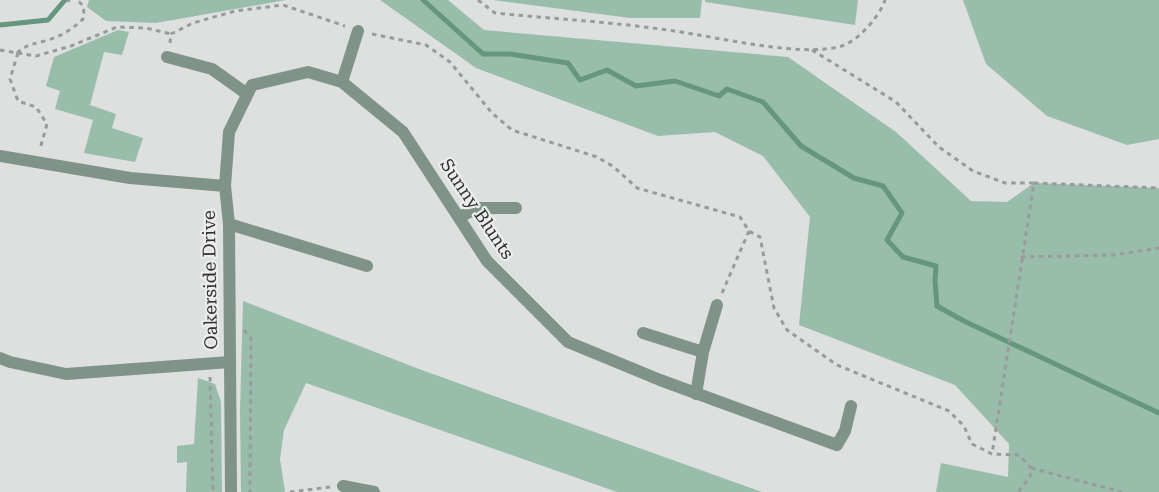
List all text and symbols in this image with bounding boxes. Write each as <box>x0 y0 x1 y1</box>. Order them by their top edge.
street label: Sunny Blunts <box>436 155 519 263</box>
street label: Oakerside Drive <box>198 210 221 350</box>

